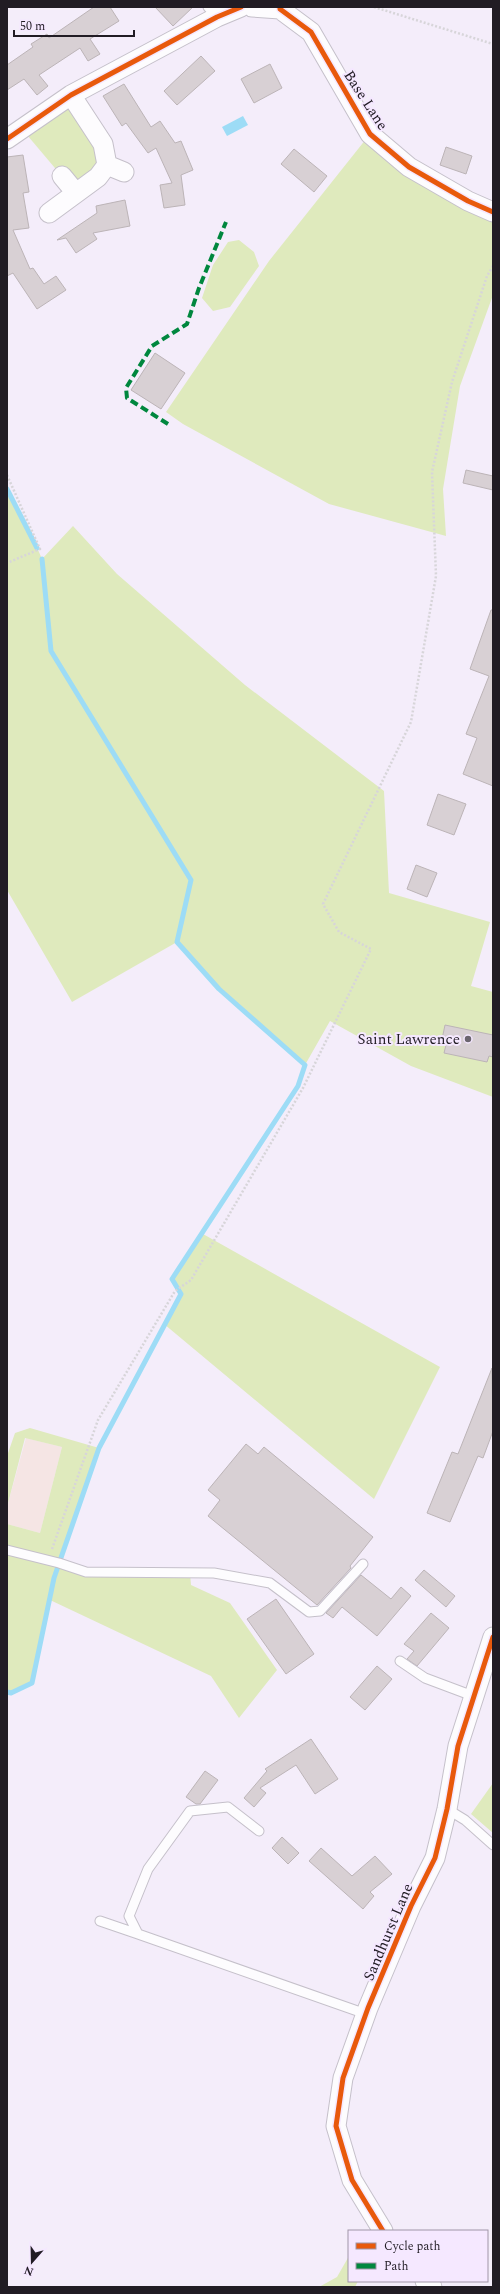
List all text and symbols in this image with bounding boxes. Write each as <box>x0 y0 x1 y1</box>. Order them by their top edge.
scale bar <box>14 12 134 38</box>
text: 50 m <box>20 17 45 36</box>
street label: Base Lane <box>338 66 394 135</box>
place label: Saint Lawrence <box>357 1028 460 1051</box>
marker: Saint Lawrence <box>463 1034 473 1044</box>
street label: Sandhurst Lane <box>358 1880 419 1985</box>
legend <box>348 2230 488 2282</box>
text: Cycle path <box>384 2237 441 2256</box>
north arrow <box>12 2242 52 2282</box>
text: Path <box>384 2257 409 2276</box>
text: N <box>22 2261 36 2280</box>

